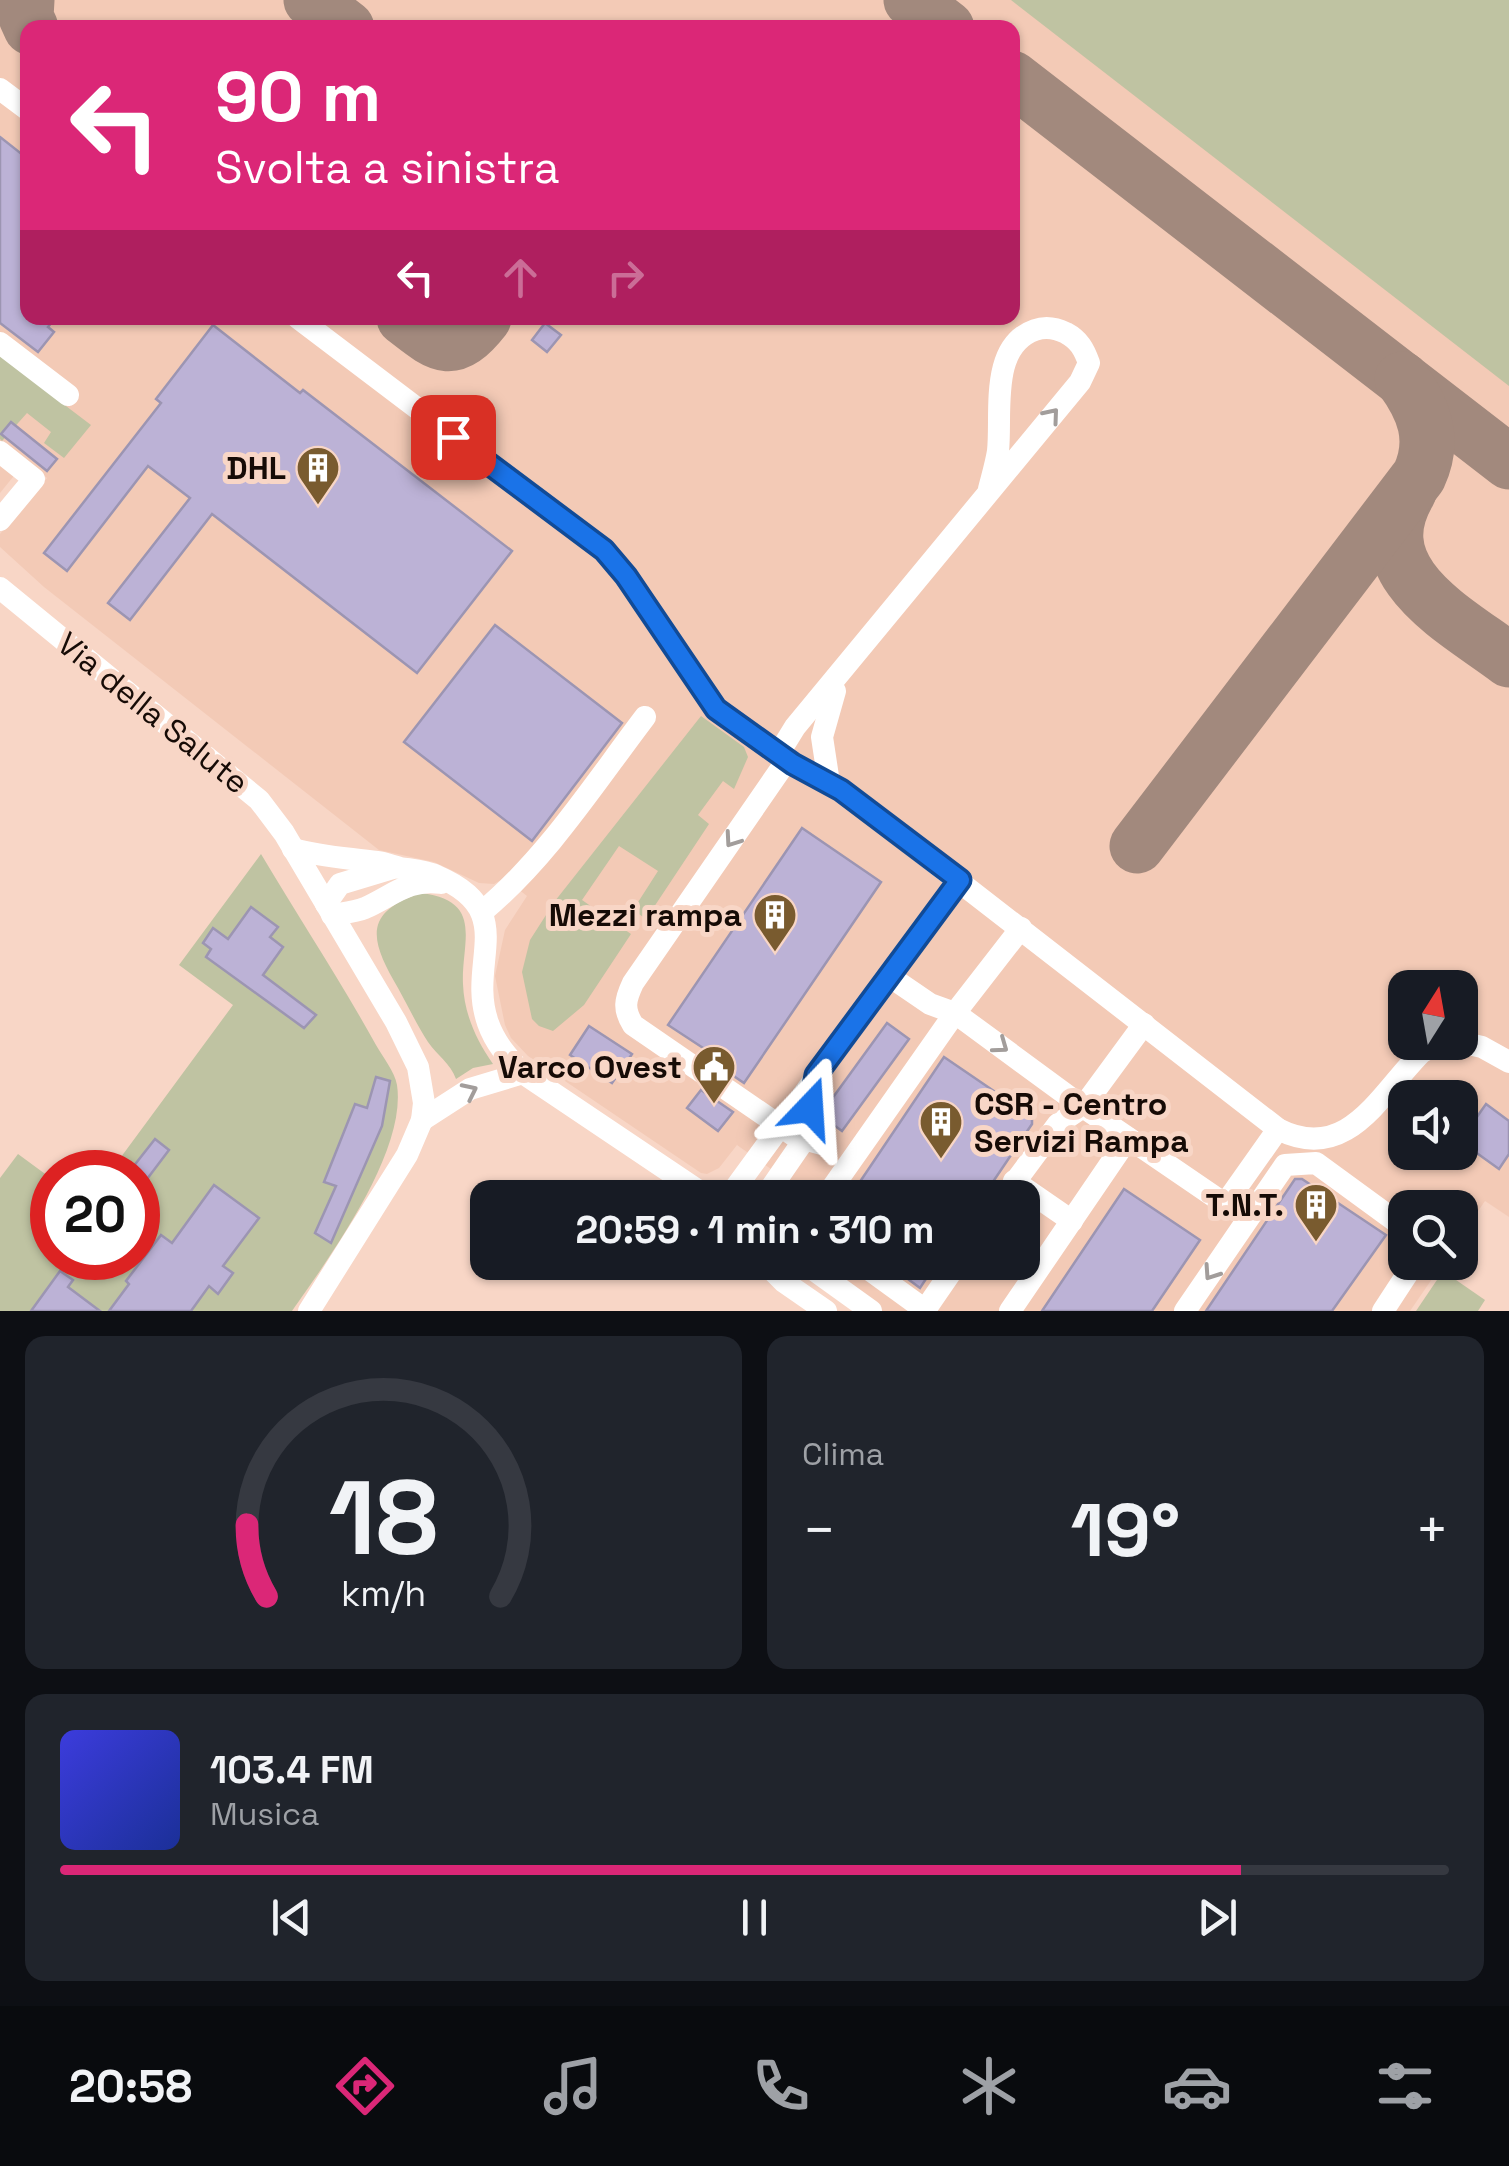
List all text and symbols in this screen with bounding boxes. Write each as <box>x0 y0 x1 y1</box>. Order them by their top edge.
text: 90 m <box>215 52 381 141</box>
icon: left <box>50 60 180 190</box>
text: Svolta a sinistra <box>215 139 560 196</box>
icon: left <box>388 250 443 305</box>
icon: ahead <box>493 250 548 305</box>
icon: right <box>598 250 653 305</box>
pin <box>411 395 496 480</box>
one-way arrow <box>1040 409 1058 427</box>
icon: arrive <box>426 410 481 465</box>
building icon: DHL <box>295 445 341 506</box>
place label: DHL <box>226 448 286 488</box>
street label: Via della Salute <box>49 624 257 802</box>
one-way arrow <box>726 828 744 847</box>
building icon: Mezzi rampa <box>752 892 798 953</box>
place label: Mezzi rampa <box>549 895 742 935</box>
north arrow <box>1388 970 1478 1060</box>
map controls <box>1388 970 1478 1280</box>
one-way arrow <box>990 1035 1008 1052</box>
public building icon: Varco Ovest <box>691 1044 737 1105</box>
place label: Varco Ovest <box>498 1047 682 1087</box>
position arrow <box>758 1056 862 1160</box>
button: sound <box>1388 1080 1478 1170</box>
one-way arrow <box>460 1083 478 1103</box>
place label: CSR - Centro Servizi Rampa <box>974 1084 1189 1161</box>
building icon: CSR - Centro Servizi Rampa <box>918 1099 964 1160</box>
speed limit sign: 20 <box>30 1150 160 1280</box>
building icon: T.N.T. <box>1293 1182 1339 1243</box>
place label: T.N.T. <box>1206 1185 1284 1225</box>
button: search <box>1388 1190 1478 1280</box>
text: 20:59 · 1 min · 310 m <box>575 1206 935 1254</box>
one-way arrow <box>1205 1262 1223 1281</box>
text: Clima <box>802 1434 884 1474</box>
text: 18 <box>329 1452 438 1584</box>
text: 19° <box>1071 1482 1180 1578</box>
text: − <box>802 1495 836 1565</box>
text: + <box>1415 1495 1449 1565</box>
text: km/h <box>341 1571 426 1616</box>
text: 103.4 FM <box>210 1746 374 1794</box>
text: Musica <box>210 1794 320 1834</box>
icon: previous <box>264 1890 319 1945</box>
icon: pause <box>727 1890 782 1945</box>
icon: next <box>1190 1890 1245 1945</box>
icon: directions <box>330 2051 400 2121</box>
icon: music <box>538 2051 608 2121</box>
icon: phone <box>746 2051 816 2121</box>
icon: climate <box>954 2051 1024 2121</box>
icon: car <box>1162 2051 1232 2121</box>
icon: filters <box>1370 2051 1440 2121</box>
text: 20:58 <box>69 2058 192 2115</box>

